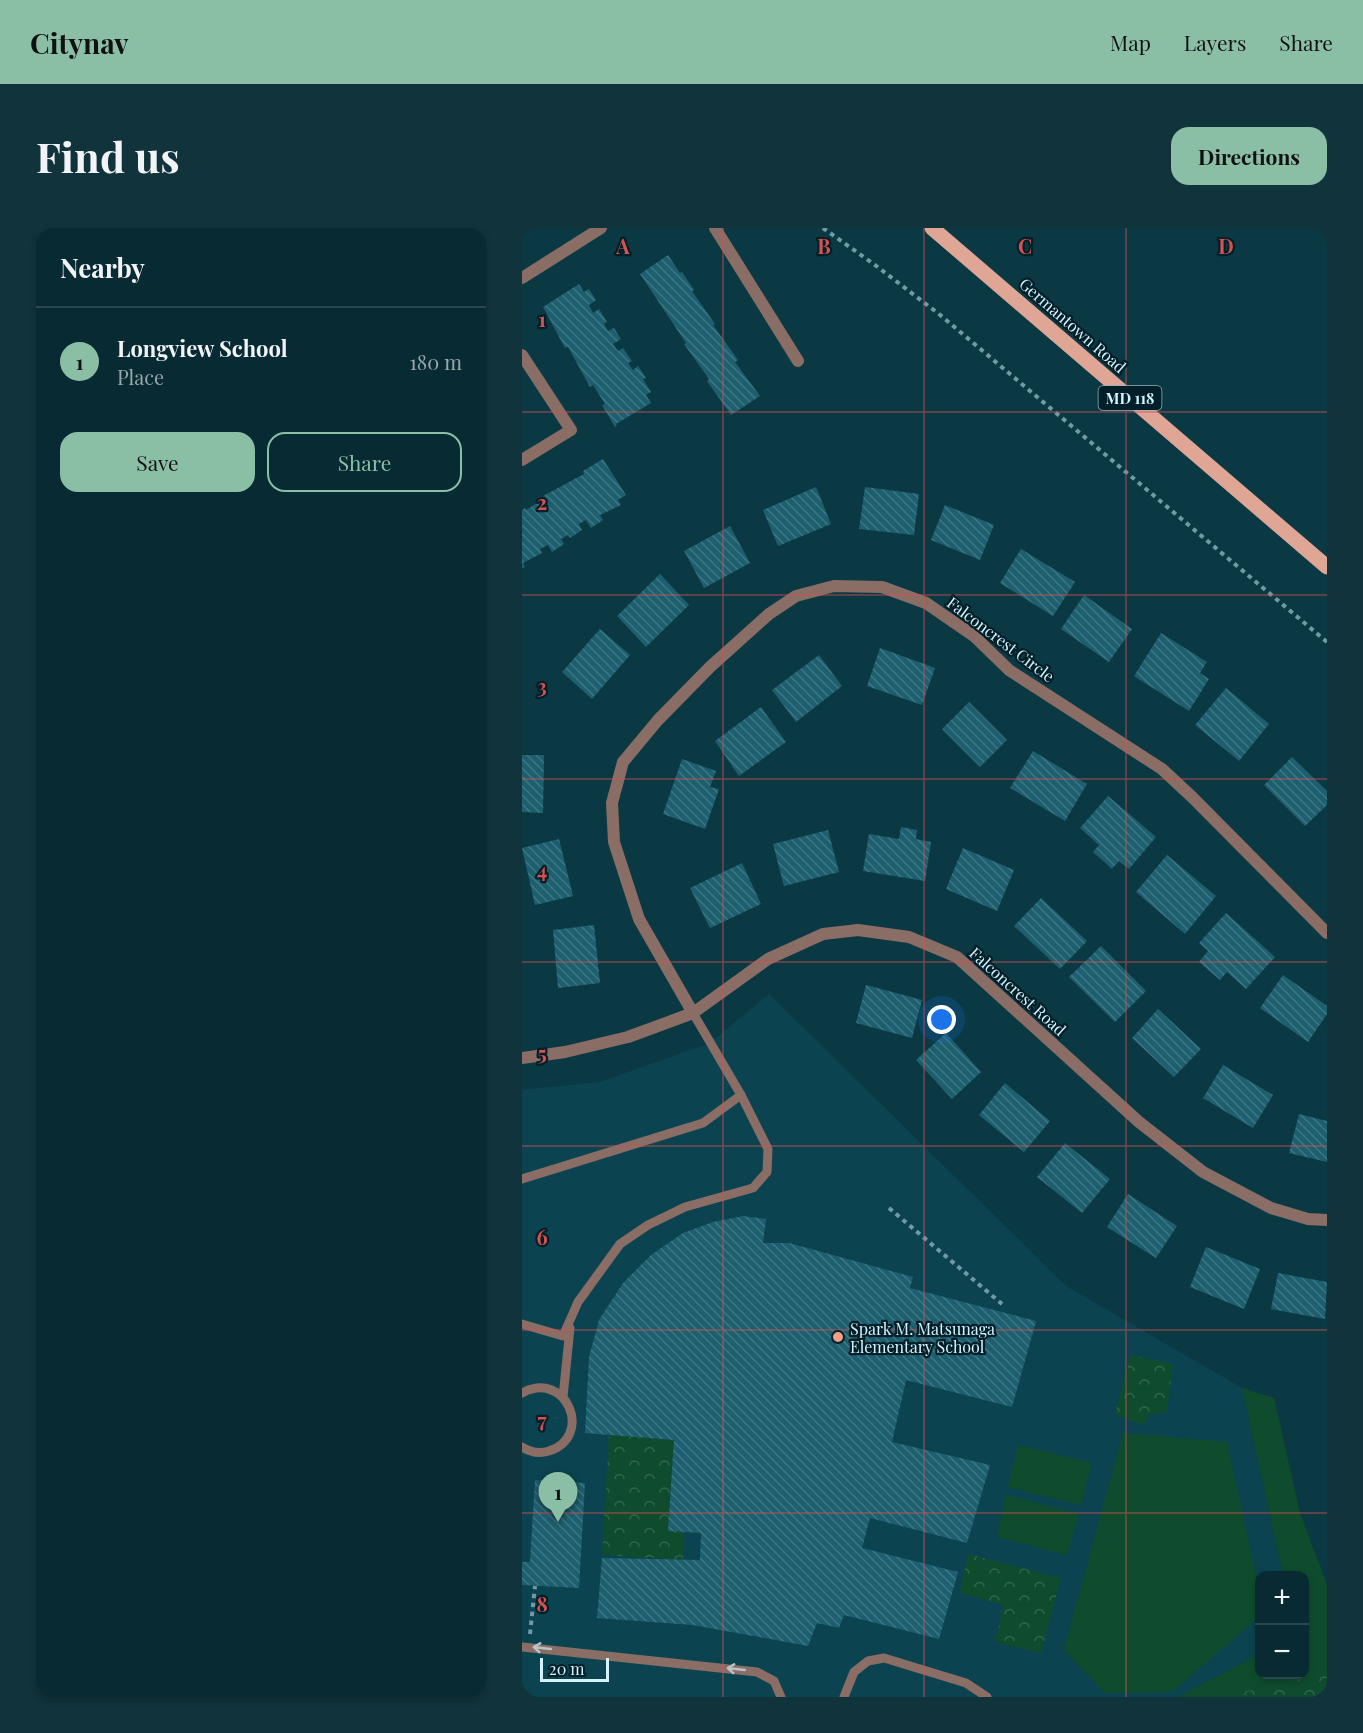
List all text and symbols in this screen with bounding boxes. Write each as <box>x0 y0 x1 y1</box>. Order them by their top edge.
text: Citynav <box>30 24 129 61</box>
text: Map <box>1110 28 1151 56</box>
text: Layers <box>1184 28 1246 56</box>
text: Share <box>1279 28 1333 56</box>
button: Directions <box>1171 127 1327 185</box>
text: Find us <box>36 128 180 184</box>
text: A <box>615 232 630 259</box>
text: B <box>817 232 831 259</box>
text: C <box>1018 232 1032 259</box>
text: D <box>1218 232 1234 259</box>
text: Nearby <box>60 250 145 285</box>
street label: Germantown Road <box>1015 273 1131 377</box>
text: 1 <box>538 305 546 332</box>
text: Longview School <box>117 333 288 363</box>
text: 1 <box>76 348 83 375</box>
text: 180 m <box>409 348 462 375</box>
text: Place <box>117 363 164 390</box>
road number: MD 118 <box>1098 386 1162 410</box>
button: Save <box>60 432 255 492</box>
button: Share <box>267 432 462 492</box>
text: 2 <box>537 488 547 515</box>
street label: Falconcrest Circle <box>943 592 1059 686</box>
text: 3 <box>537 672 547 699</box>
text: 4 <box>537 856 547 883</box>
street label: Falconcrest Road <box>965 942 1071 1040</box>
your location <box>927 1005 956 1034</box>
text: 5 <box>537 1039 547 1066</box>
text: 6 <box>536 1223 548 1250</box>
place label: Spark M. Matsunaga Elementary School <box>850 1318 995 1357</box>
marker: Spark M. Matsunaga Elementary School <box>831 1330 845 1344</box>
text: 7 <box>537 1406 547 1433</box>
pin: 1 <box>538 1472 578 1522</box>
map controls <box>1255 1571 1309 1679</box>
button: + <box>1255 1571 1309 1625</box>
text: 8 <box>536 1590 548 1617</box>
button: − <box>1255 1625 1309 1679</box>
one-way arrow <box>533 1642 552 1653</box>
scale bar <box>540 1655 609 1682</box>
text: 20 m <box>549 1658 584 1679</box>
one-way arrow <box>726 1663 746 1674</box>

